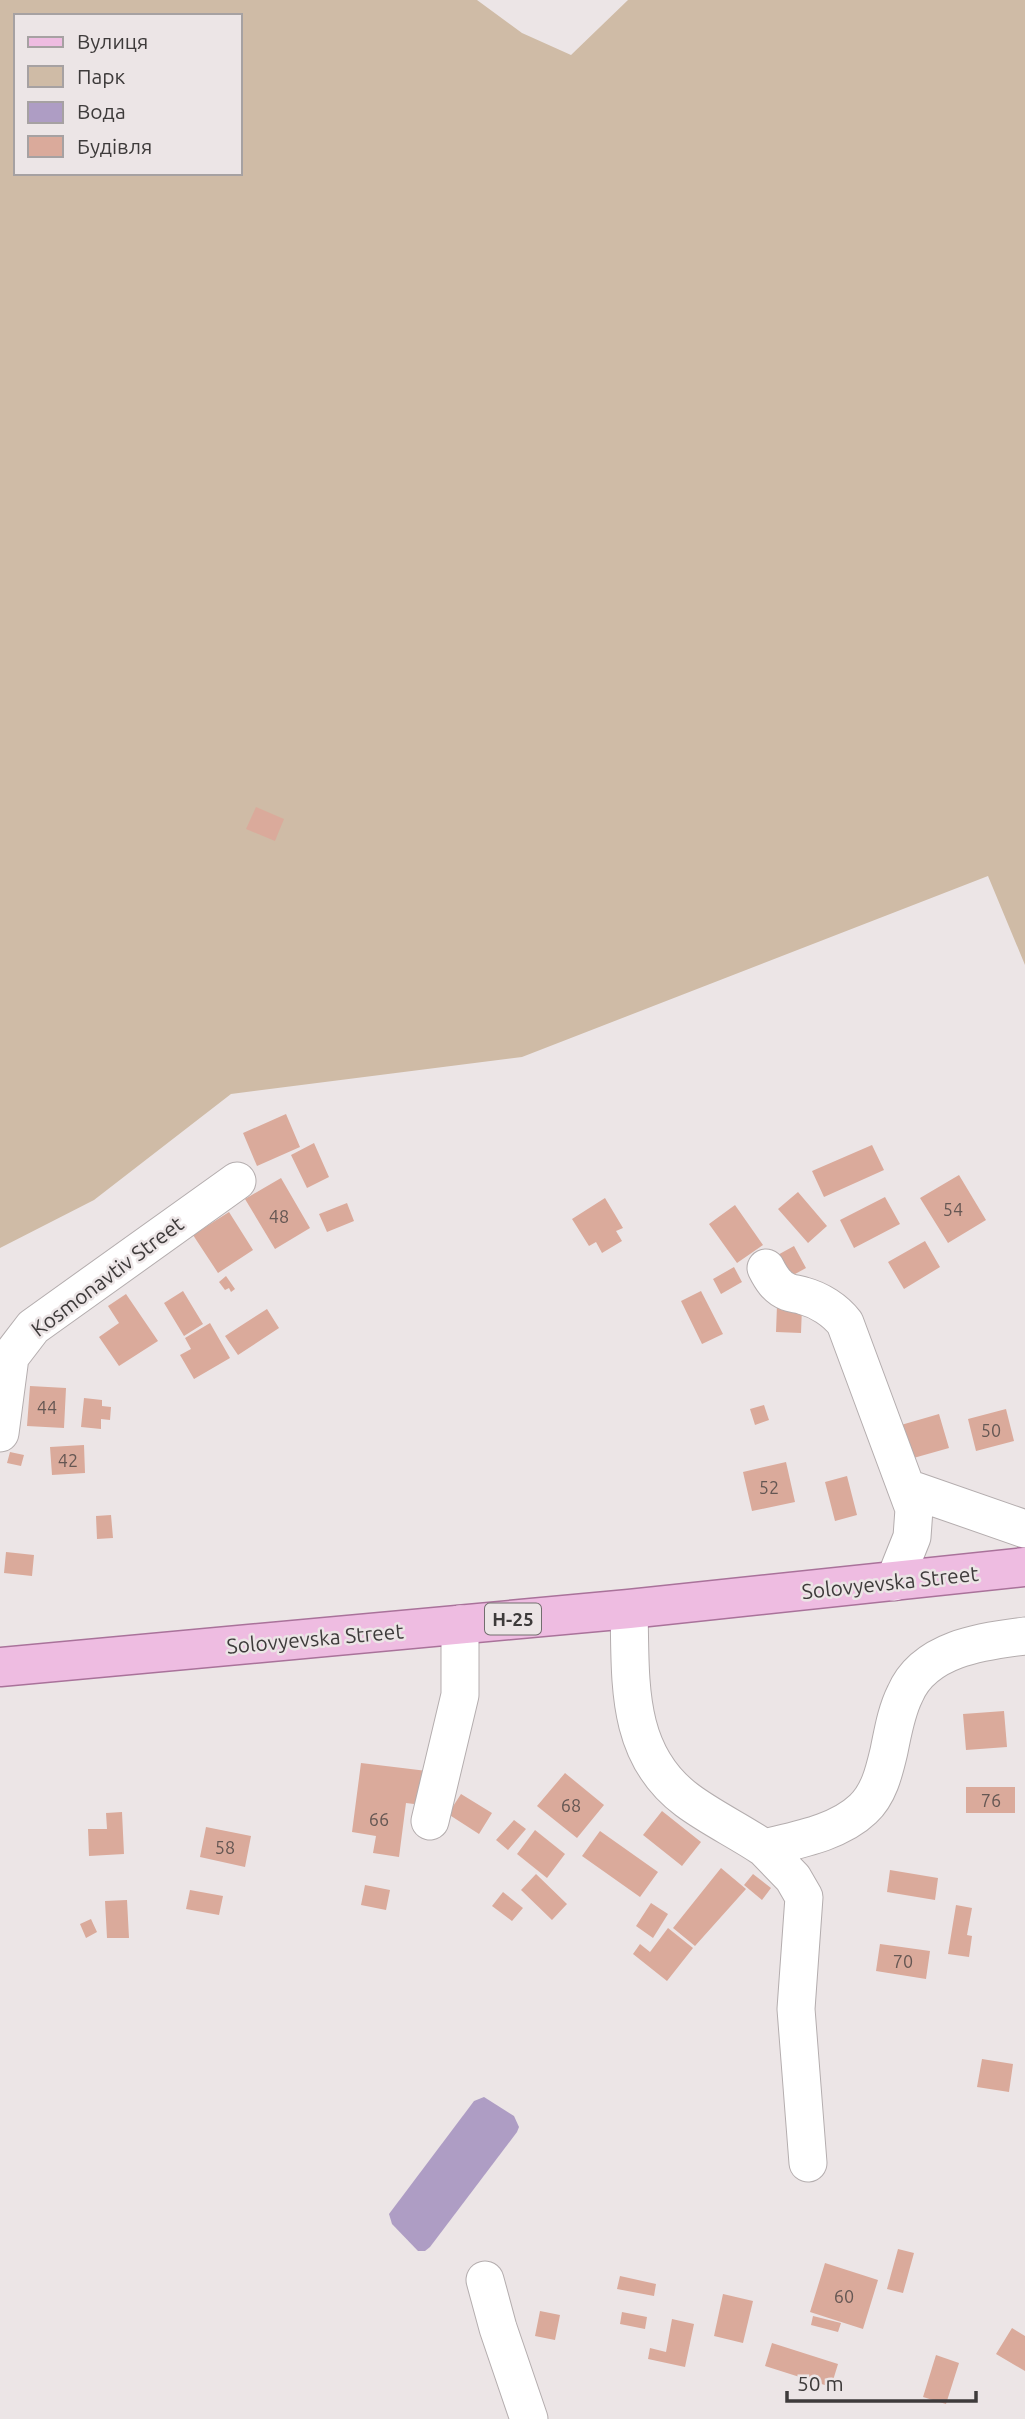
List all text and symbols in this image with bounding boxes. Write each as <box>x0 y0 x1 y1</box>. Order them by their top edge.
legend <box>14 14 242 175</box>
text: Вулиця <box>77 29 148 53</box>
text: Парк <box>77 64 126 88</box>
text: Вода <box>77 99 126 123</box>
text: Будівля <box>77 134 152 158</box>
house number: 54 <box>943 1199 963 1219</box>
house number: 48 <box>269 1206 289 1226</box>
street label: Kosmonavtiv Street <box>26 1211 188 1341</box>
house number: 44 <box>37 1397 57 1417</box>
house number: 50 <box>981 1420 1001 1440</box>
house number: 42 <box>58 1450 78 1470</box>
house number: 52 <box>759 1477 779 1497</box>
street label: Solovyevska Street <box>800 1561 980 1603</box>
road number: Н-25 <box>485 1604 541 1634</box>
street label: Solovyevska Street <box>226 1618 404 1658</box>
house number: 76 <box>981 1790 1001 1810</box>
house number: 68 <box>561 1795 581 1815</box>
house number: 66 <box>369 1809 389 1829</box>
house number: 58 <box>215 1837 235 1857</box>
house number: 70 <box>893 1951 913 1971</box>
house number: 60 <box>834 2286 854 2306</box>
scale bar <box>787 2360 976 2404</box>
text: 50 m <box>797 2371 844 2395</box>

